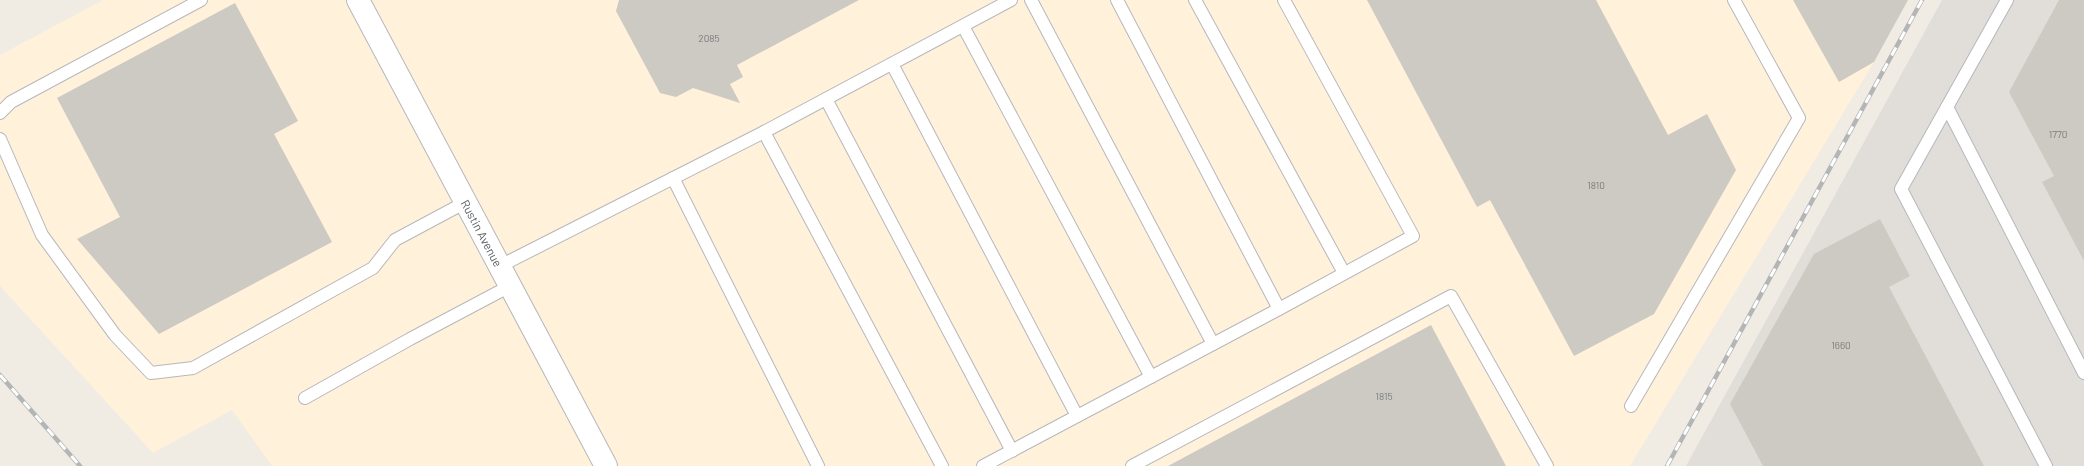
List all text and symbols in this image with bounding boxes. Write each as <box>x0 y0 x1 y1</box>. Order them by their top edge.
house number: 2085 <box>698 32 720 44</box>
house number: 1770 <box>2049 128 2067 140</box>
house number: 1810 <box>1587 179 1605 191</box>
street label: Rustin Avenue <box>458 197 506 269</box>
house number: 1660 <box>1831 339 1851 351</box>
house number: 1815 <box>1375 390 1393 402</box>

